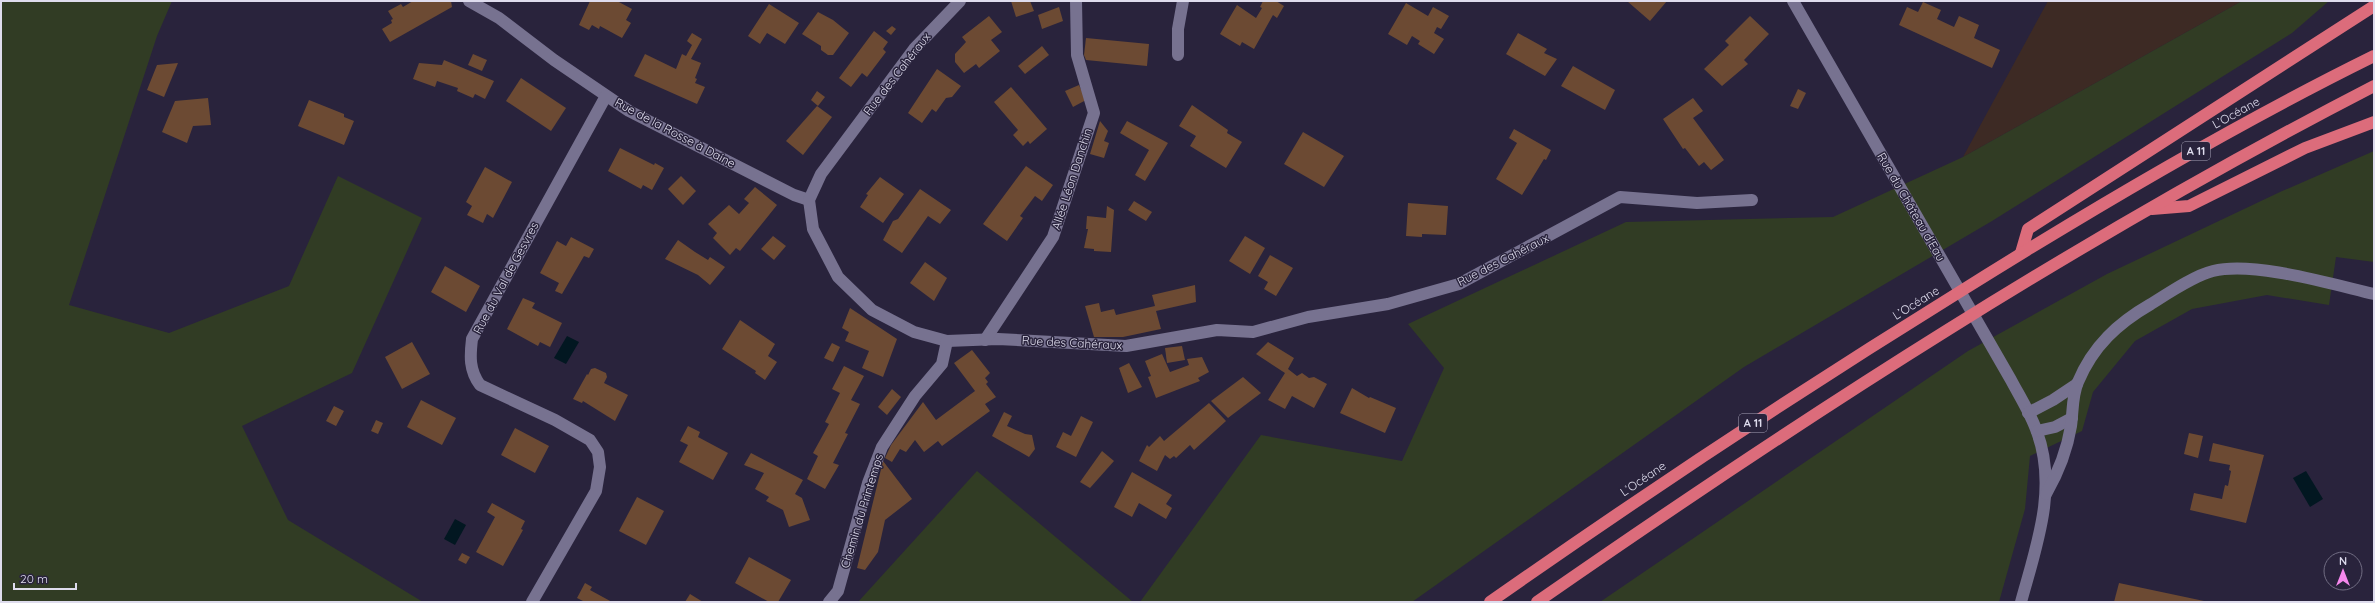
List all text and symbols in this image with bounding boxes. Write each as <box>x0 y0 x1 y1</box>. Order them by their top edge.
street label: Rue des Cahéraux <box>860 29 934 118</box>
street label: L’Océane <box>2209 93 2262 132</box>
street label: Rue de la Rosse à Daine <box>612 94 738 171</box>
street label: Allée Léon Danchin <box>1048 126 1095 232</box>
road number: A 11 <box>2182 142 2210 160</box>
street label: Rue du Château d'Eau <box>1874 150 1949 264</box>
street label: Rue du Val de Gesvres <box>470 219 542 336</box>
street label: Rue des Cahéraux <box>1454 230 1551 289</box>
street label: L’Océane <box>1890 282 1942 323</box>
street label: Rue des Cahéraux <box>1021 332 1123 353</box>
road number: A 11 <box>1739 414 1767 432</box>
street label: Chemin du Printemps <box>837 452 886 570</box>
street label: L’Océane <box>1617 458 1669 499</box>
north arrow <box>2323 551 2363 591</box>
text: N <box>2339 554 2347 568</box>
scale bar <box>14 565 76 591</box>
text: 20 m <box>20 571 48 586</box>

